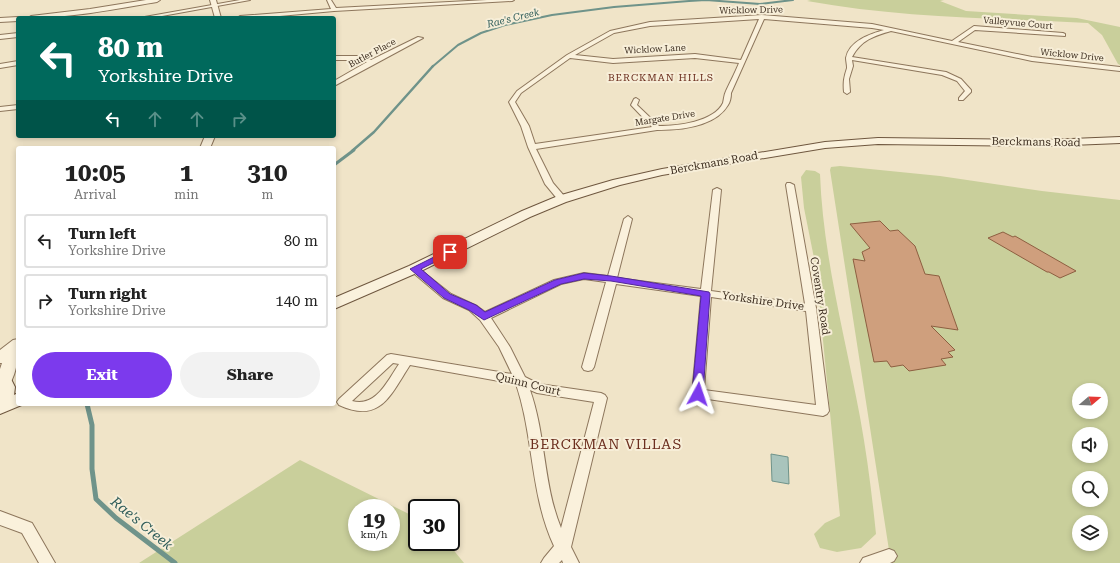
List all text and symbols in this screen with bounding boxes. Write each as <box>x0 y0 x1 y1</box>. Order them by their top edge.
street label: Wicklow Drive <box>719 4 783 16</box>
water label: Rae's Creek <box>485 6 541 30</box>
street label: Valleyvue Court <box>983 15 1054 31</box>
text: 80 m <box>98 31 163 64</box>
icon: left <box>32 32 84 84</box>
street label: Butler Place <box>347 36 397 70</box>
street label: Wicklow Lane <box>624 42 686 56</box>
street label: Wicklow Drive <box>1040 47 1104 63</box>
text: Yorkshire Drive <box>98 65 233 86</box>
district label: BERCKMAN HILLS <box>608 72 714 83</box>
icon: left <box>102 108 124 130</box>
icon: ahead <box>144 108 166 130</box>
icon: ahead <box>186 108 208 130</box>
icon: right <box>228 108 250 130</box>
street label: Margate Drive <box>634 108 696 128</box>
street label: Berckmans Road <box>991 135 1081 149</box>
street label: Berckmans Road <box>669 149 759 177</box>
text: 10:05 <box>65 159 126 187</box>
text: 1 <box>180 159 193 187</box>
text: 310 <box>247 159 288 187</box>
text: Arrival <box>74 187 116 202</box>
text: min <box>174 187 199 202</box>
text: m <box>261 187 273 202</box>
text: Turn left <box>68 225 136 243</box>
icon: left <box>34 230 56 252</box>
text: 80 m <box>284 232 318 250</box>
pin <box>433 235 467 269</box>
icon: arrive <box>439 241 461 263</box>
text: Yorkshire Drive <box>68 243 166 258</box>
street label: Coventry Road <box>807 256 833 336</box>
text: Turn right <box>68 285 147 303</box>
street label: Yorkshire Drive <box>721 289 805 313</box>
icon: right <box>34 290 56 312</box>
text: 140 m <box>275 292 318 310</box>
text: Yorkshire Drive <box>68 303 166 318</box>
button: Exit <box>32 352 172 398</box>
button: Share <box>180 352 320 398</box>
street label: Quinn Court <box>494 370 562 398</box>
position arrow <box>677 373 719 415</box>
north arrow <box>1072 383 1108 419</box>
map controls <box>1072 383 1108 551</box>
button: sound <box>1072 427 1108 463</box>
district label: BERCKMAN VILLAS <box>530 436 682 452</box>
button: search <box>1072 471 1108 507</box>
water label: Rae's Creek <box>107 493 176 553</box>
speed limit sign: 30 <box>408 499 460 551</box>
text: 19 <box>363 508 385 532</box>
button: layers <box>1072 515 1108 551</box>
text: km/h <box>361 529 387 540</box>

